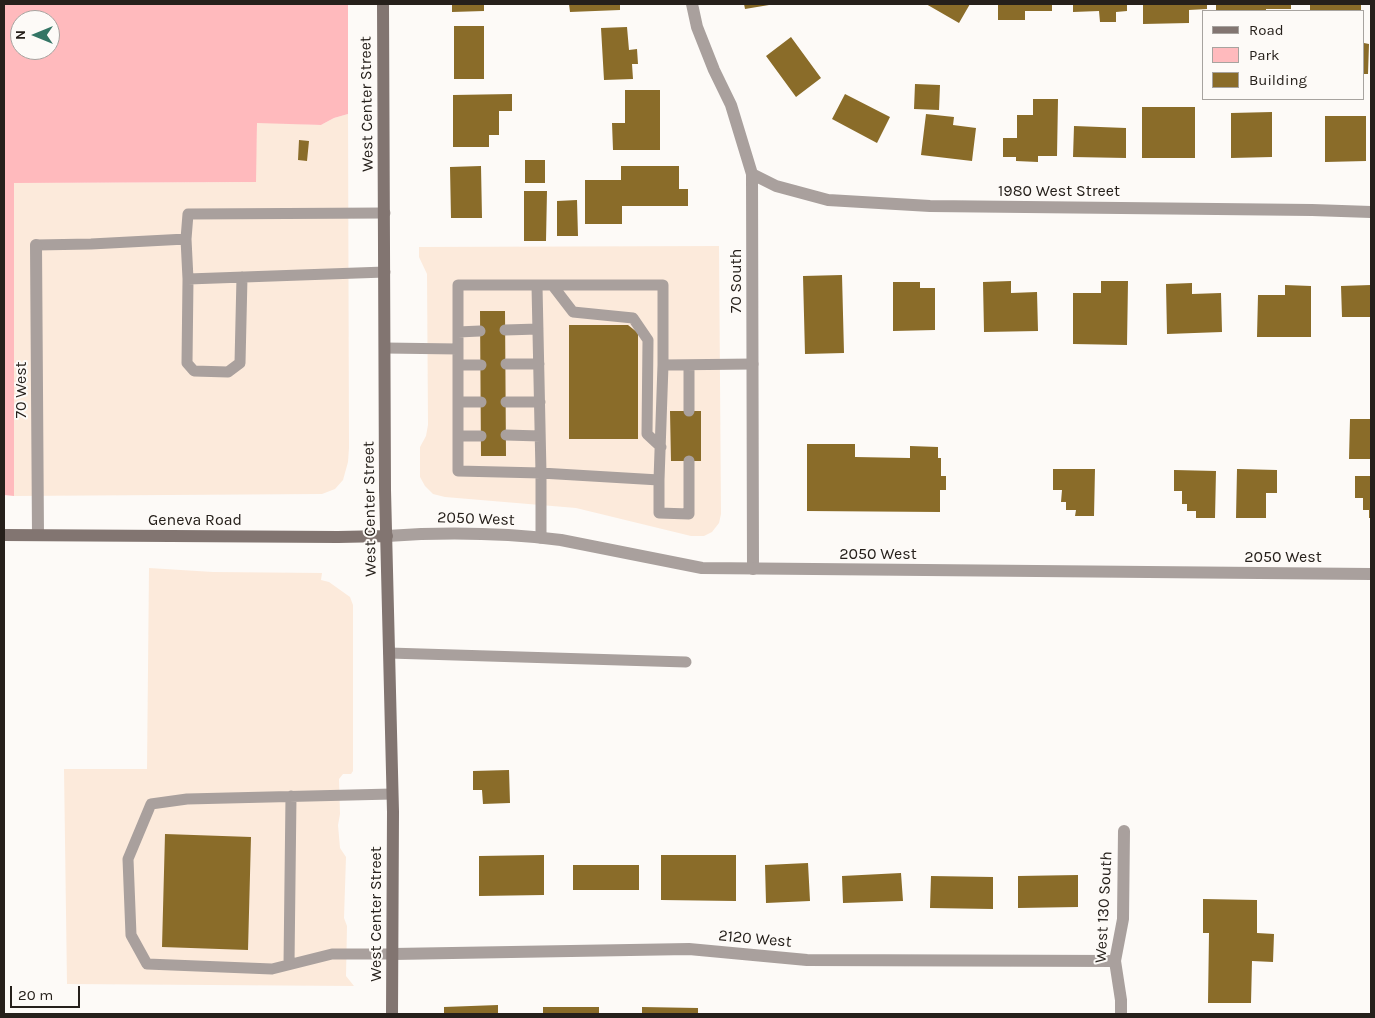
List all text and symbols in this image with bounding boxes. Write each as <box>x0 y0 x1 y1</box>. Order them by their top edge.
north arrow <box>10 10 60 60</box>
legend <box>1202 10 1365 100</box>
text: Road <box>1249 21 1284 39</box>
text: N <box>12 30 29 40</box>
street label: West Center Street <box>356 36 378 172</box>
text: Park <box>1249 46 1279 64</box>
text: Building <box>1249 71 1307 89</box>
street label: 1980 West Street <box>998 181 1120 201</box>
street label: 70 South <box>726 249 746 313</box>
street label: 70 West <box>11 361 31 419</box>
street label: West Center Street <box>359 441 381 577</box>
street label: 2050 West <box>437 508 515 530</box>
street label: Geneva Road <box>148 510 242 530</box>
street label: 2050 West <box>839 544 917 564</box>
street label: 2050 West <box>1244 547 1322 567</box>
street label: West Center Street <box>366 846 386 982</box>
street label: West 130 South <box>1091 851 1117 963</box>
street label: 2120 West <box>718 926 792 952</box>
scale bar <box>12 976 82 1008</box>
text: 20 m <box>18 986 53 1004</box>

